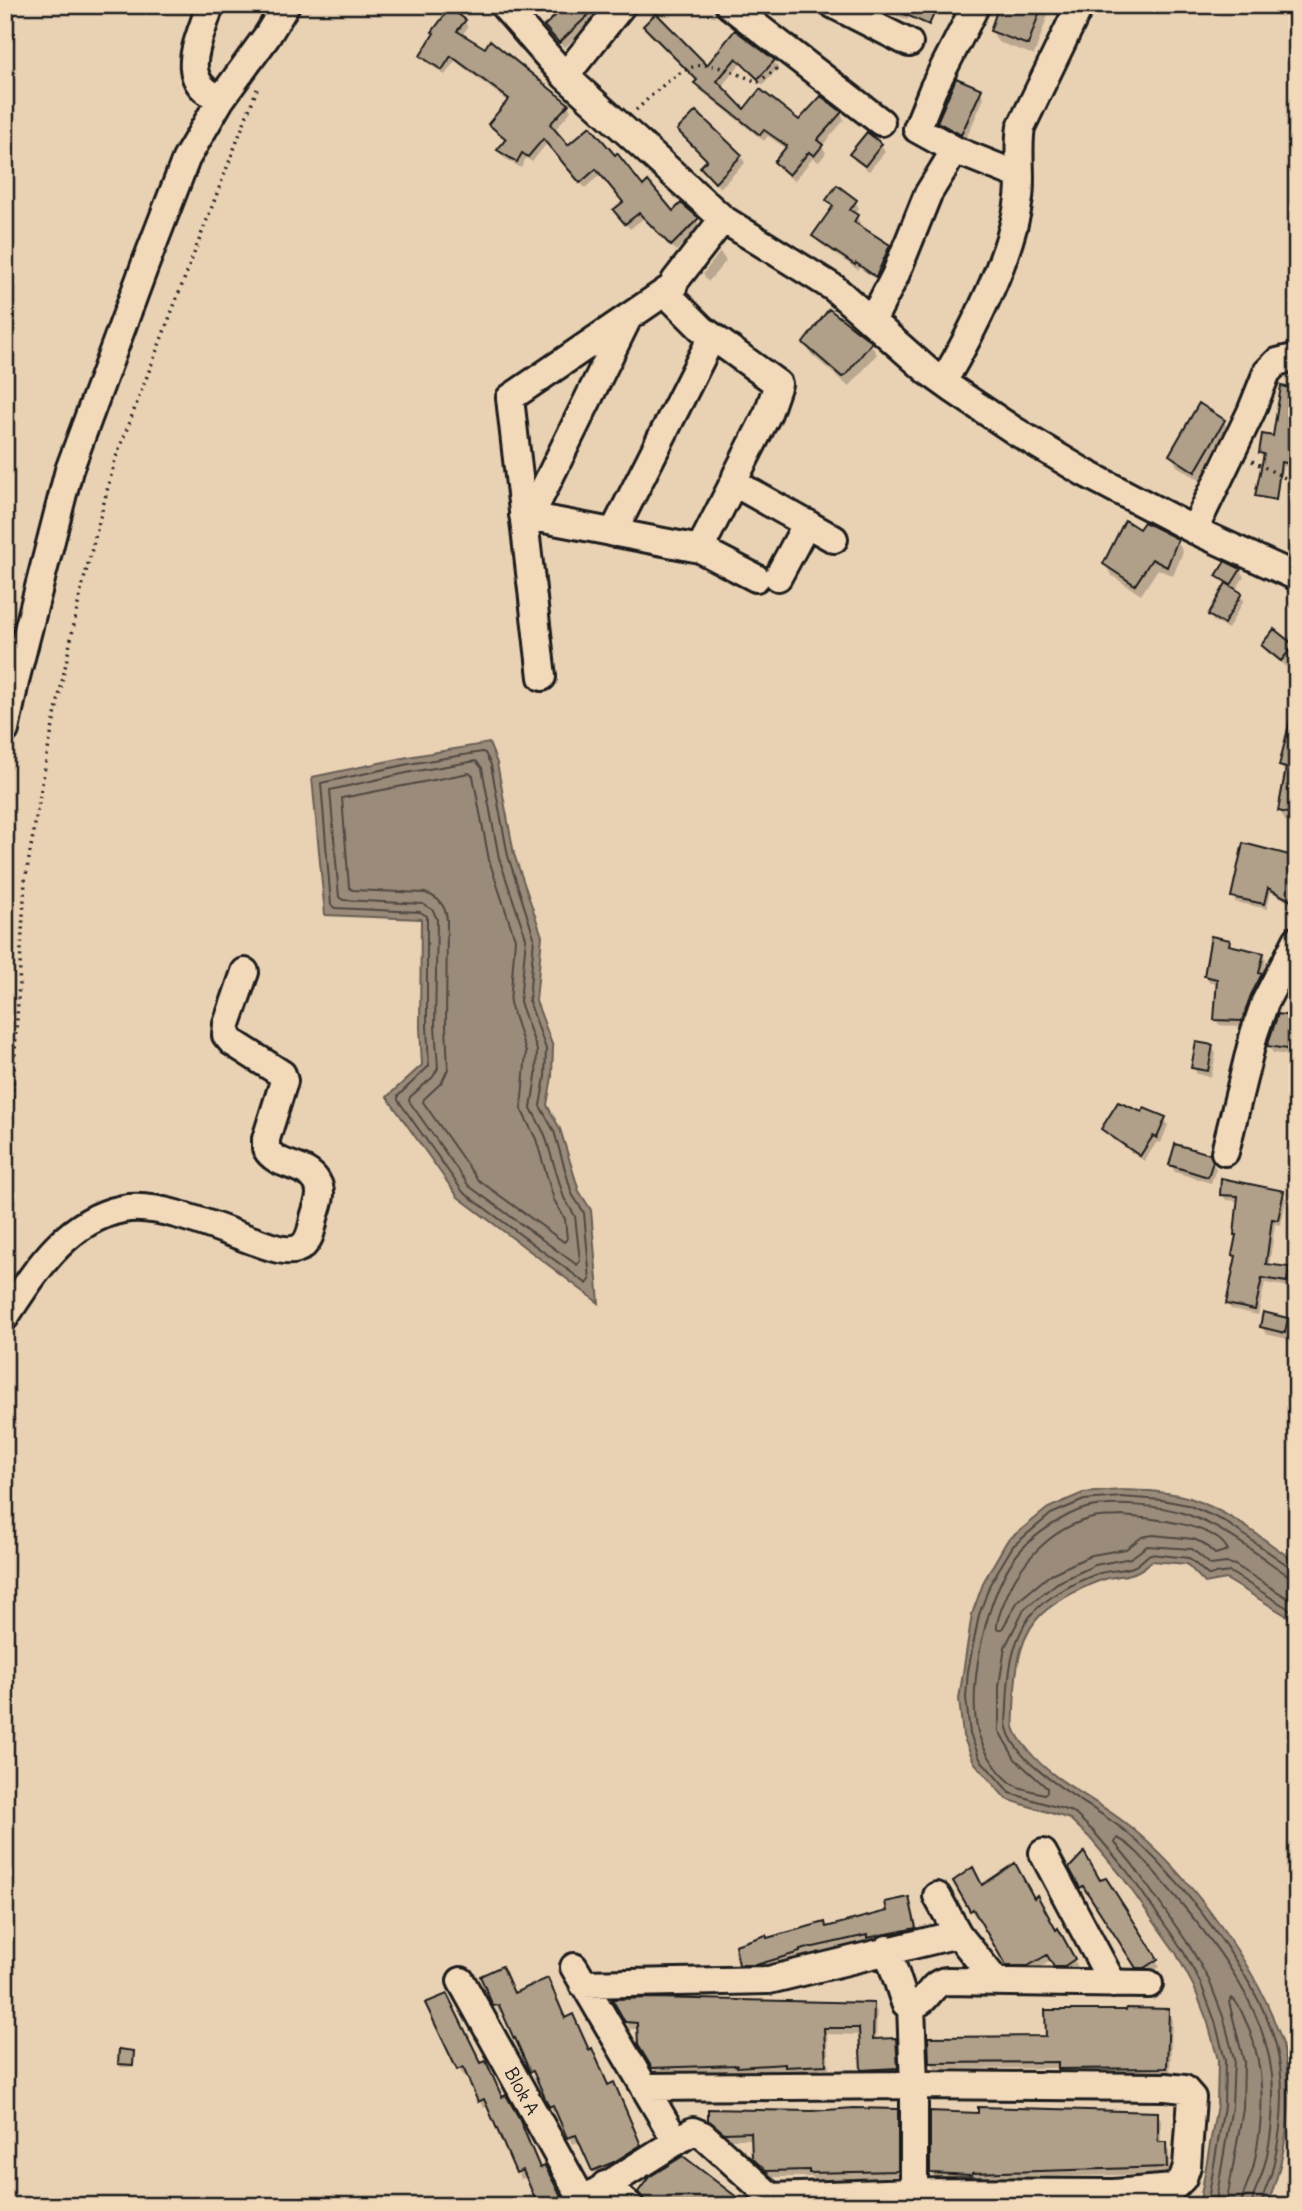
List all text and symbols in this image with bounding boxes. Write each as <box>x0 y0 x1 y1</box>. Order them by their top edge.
street label: Blok A <box>500 2063 544 2119</box>

